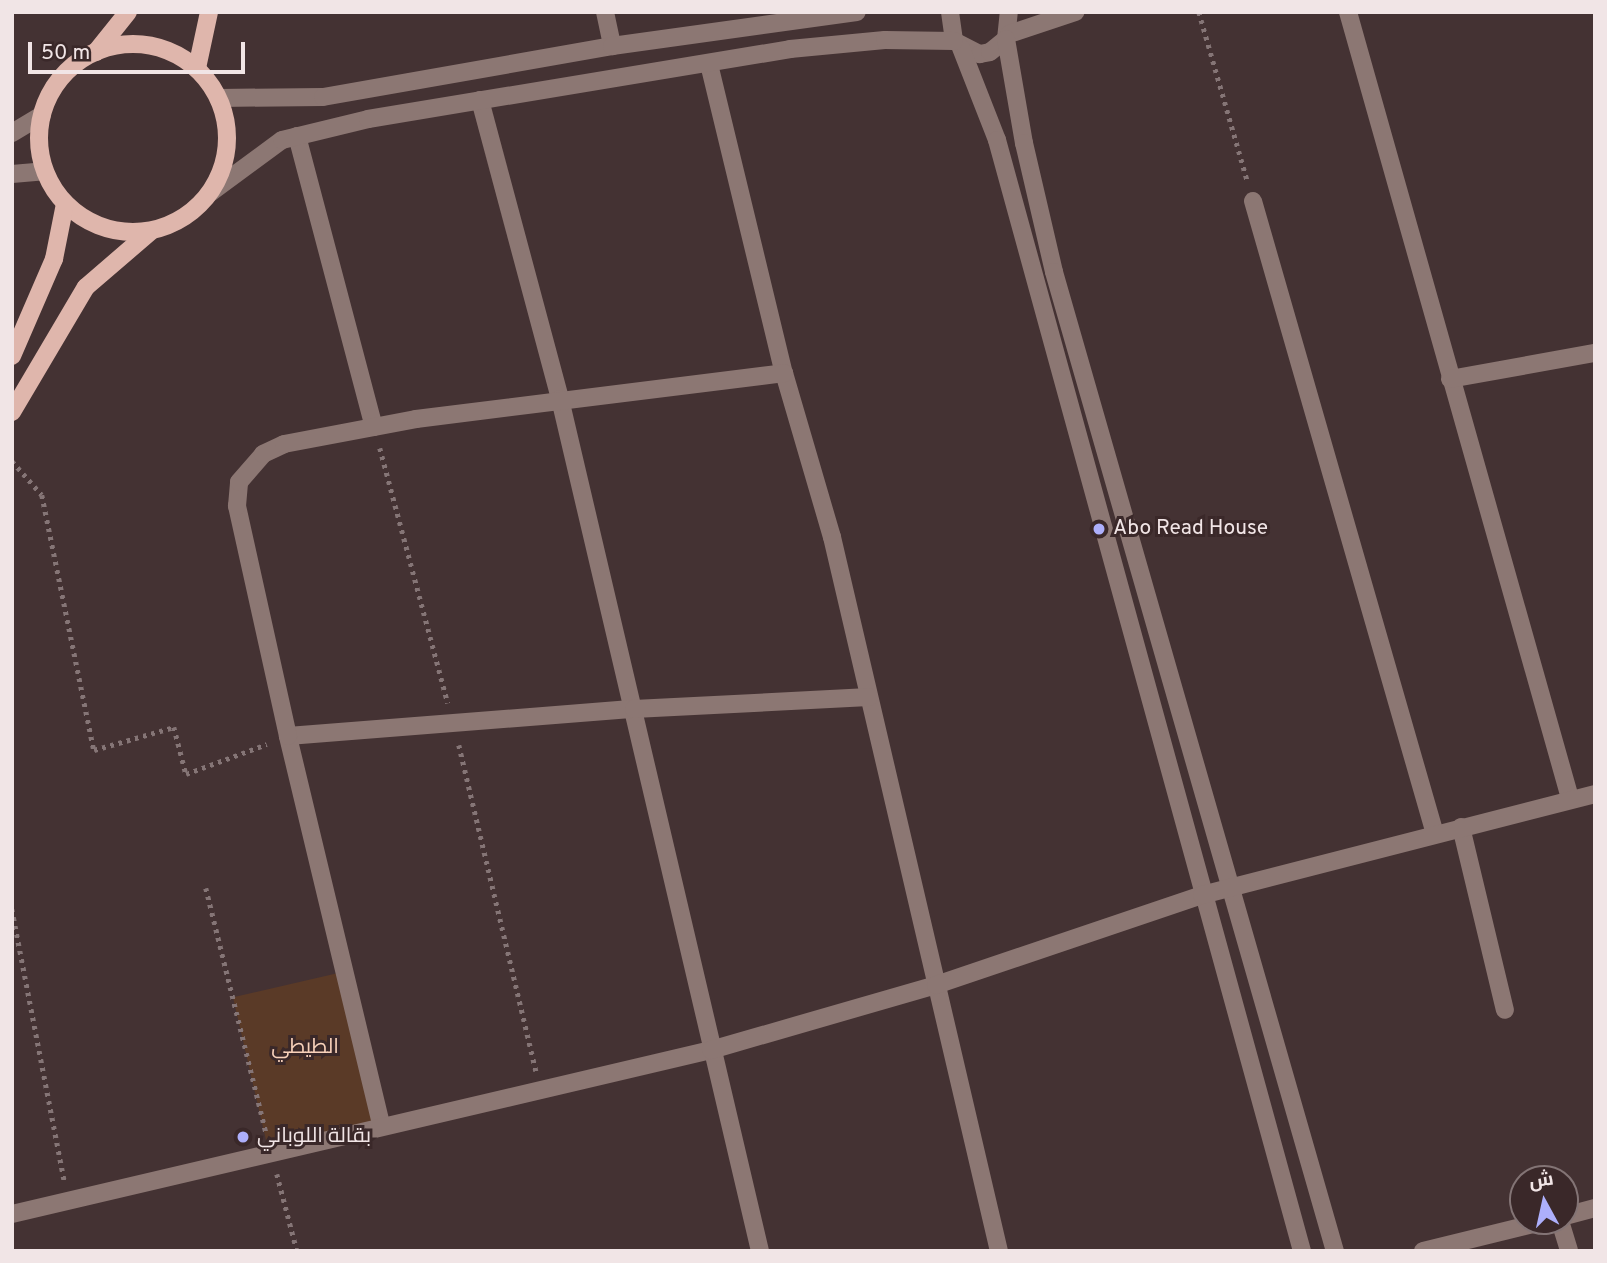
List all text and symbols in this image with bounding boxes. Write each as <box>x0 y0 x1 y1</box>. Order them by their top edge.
scale bar <box>32 28 248 72</box>
text: 50 m <box>41 40 90 67</box>
place label: Abo Read House <box>1113 516 1268 542</box>
marker: Abo Read House <box>1091 521 1107 537</box>
park label: الطيطي <box>271 1035 339 1061</box>
place label: بقالة اللوباني <box>257 1124 371 1150</box>
marker: بقالة اللوباني <box>235 1129 251 1145</box>
north arrow <box>1509 1165 1579 1235</box>
text: ش <box>1528 1168 1555 1195</box>

